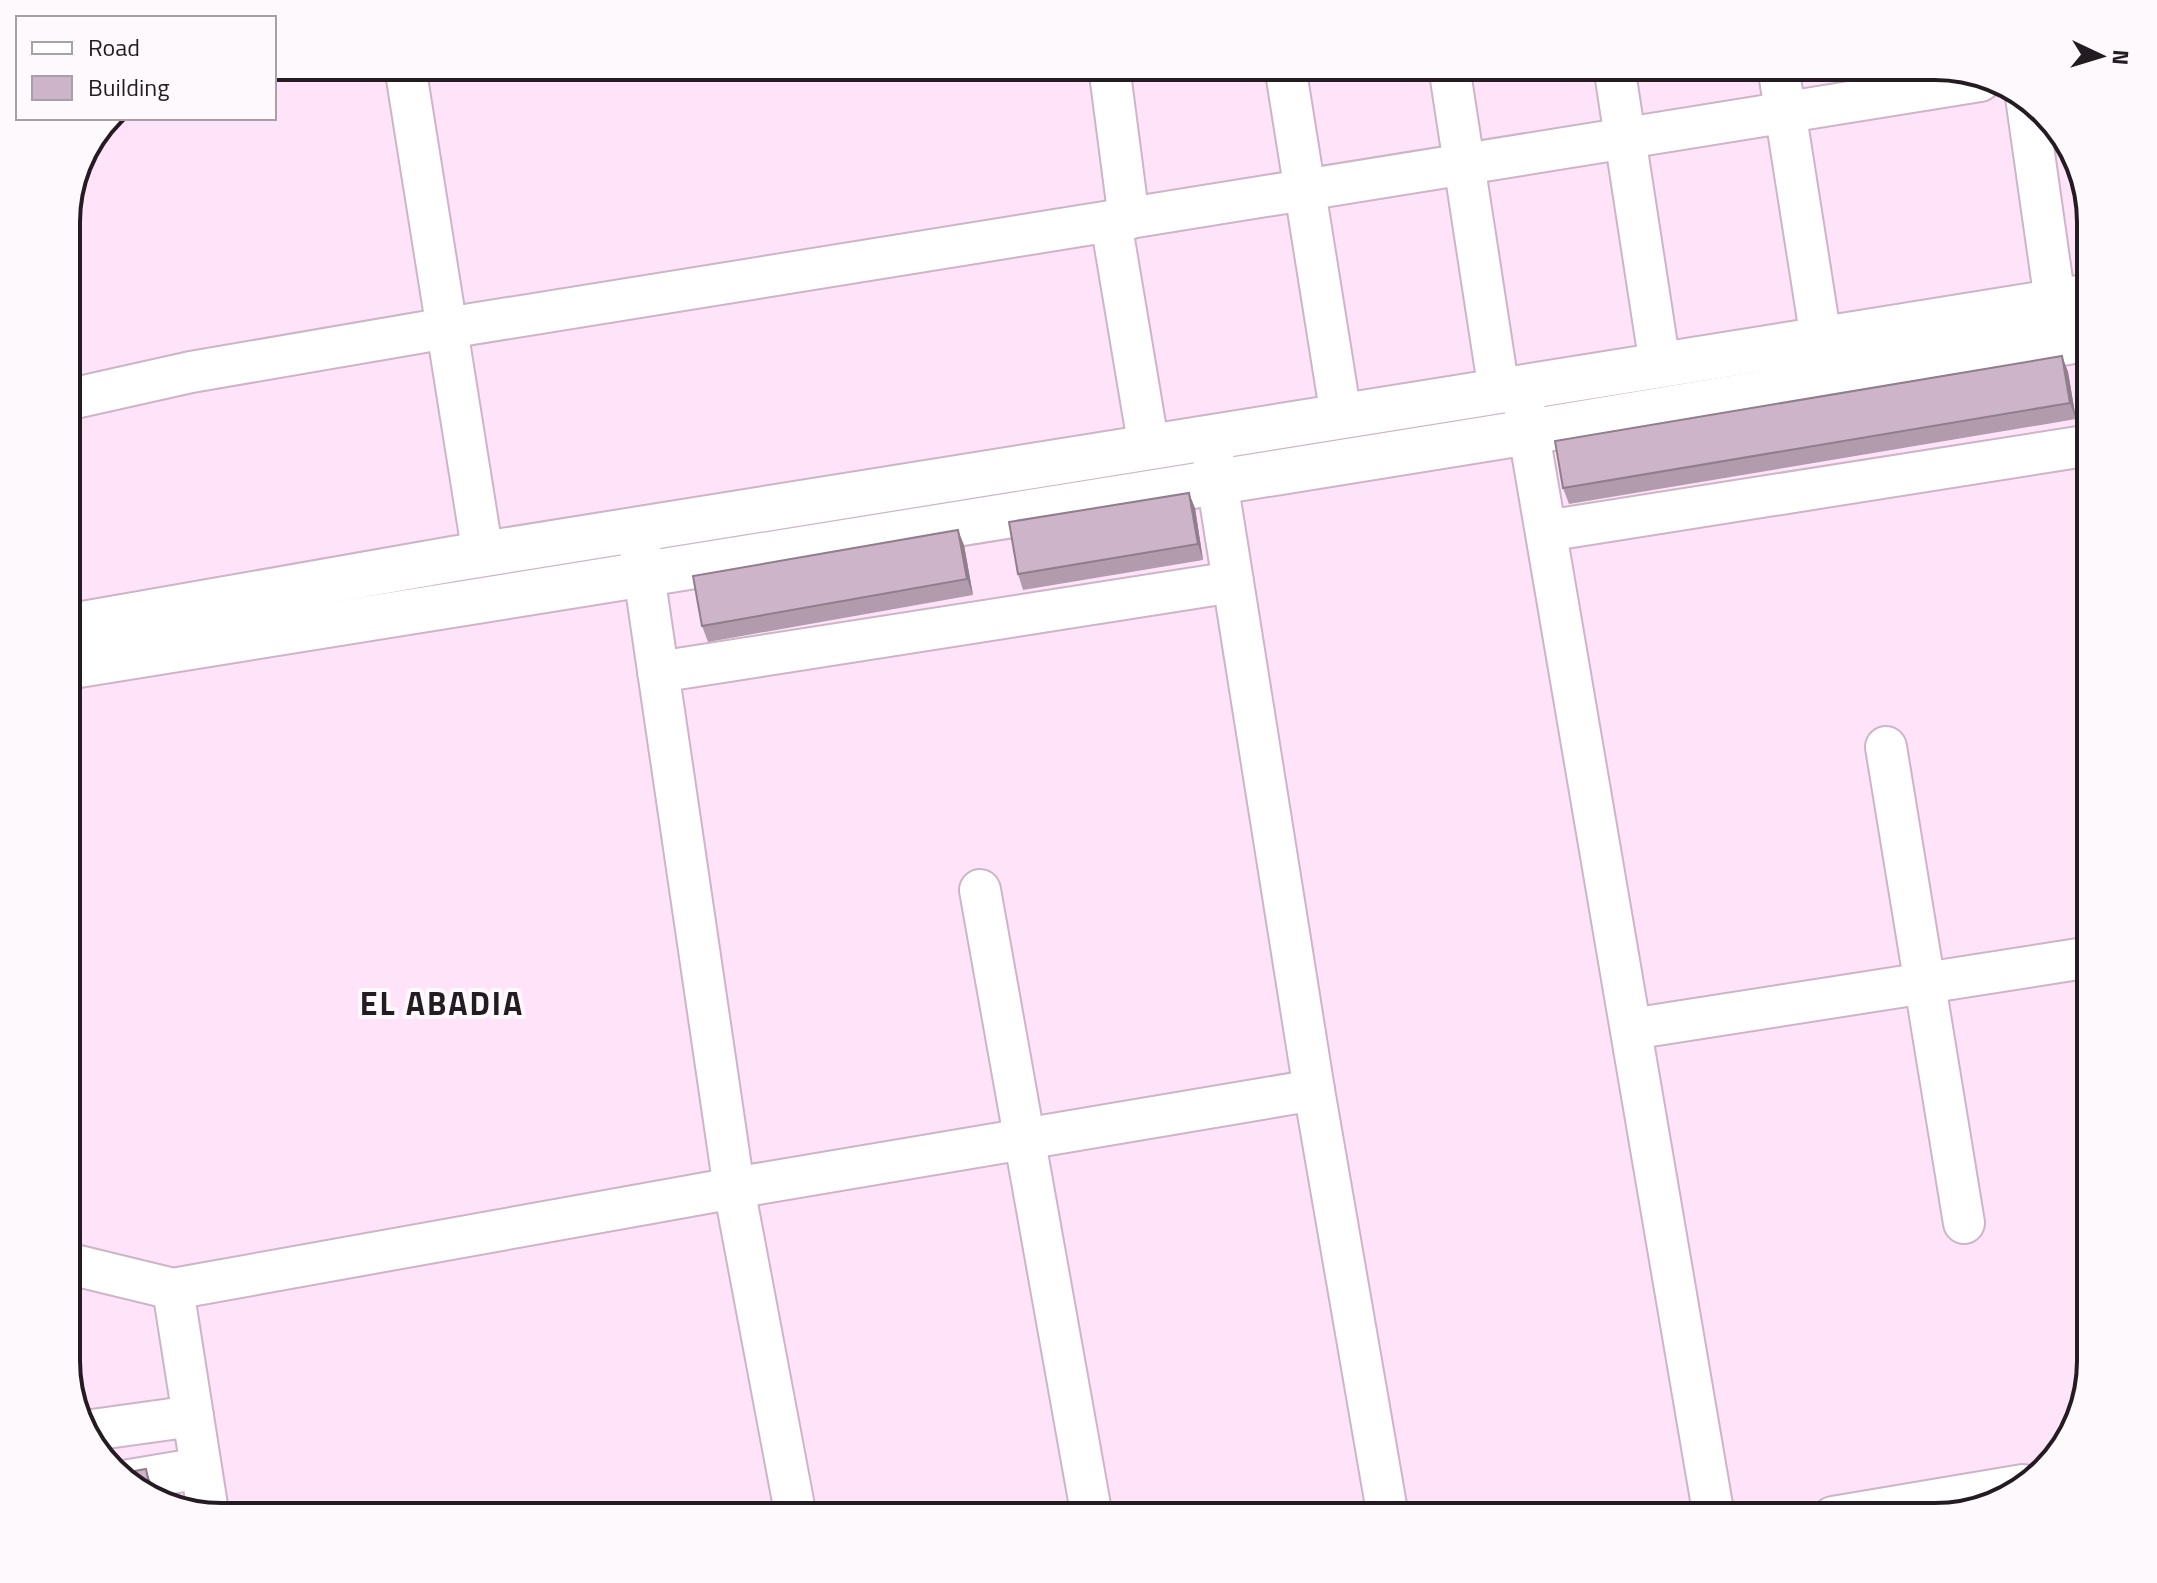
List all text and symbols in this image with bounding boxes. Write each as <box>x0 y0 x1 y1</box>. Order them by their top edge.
legend <box>16 16 276 120</box>
north arrow <box>2061 16 2141 96</box>
text: Road <box>88 29 140 65</box>
text: N <box>2103 49 2138 66</box>
text: Building <box>88 69 170 105</box>
district label: EL ABADIA <box>360 979 524 1027</box>

